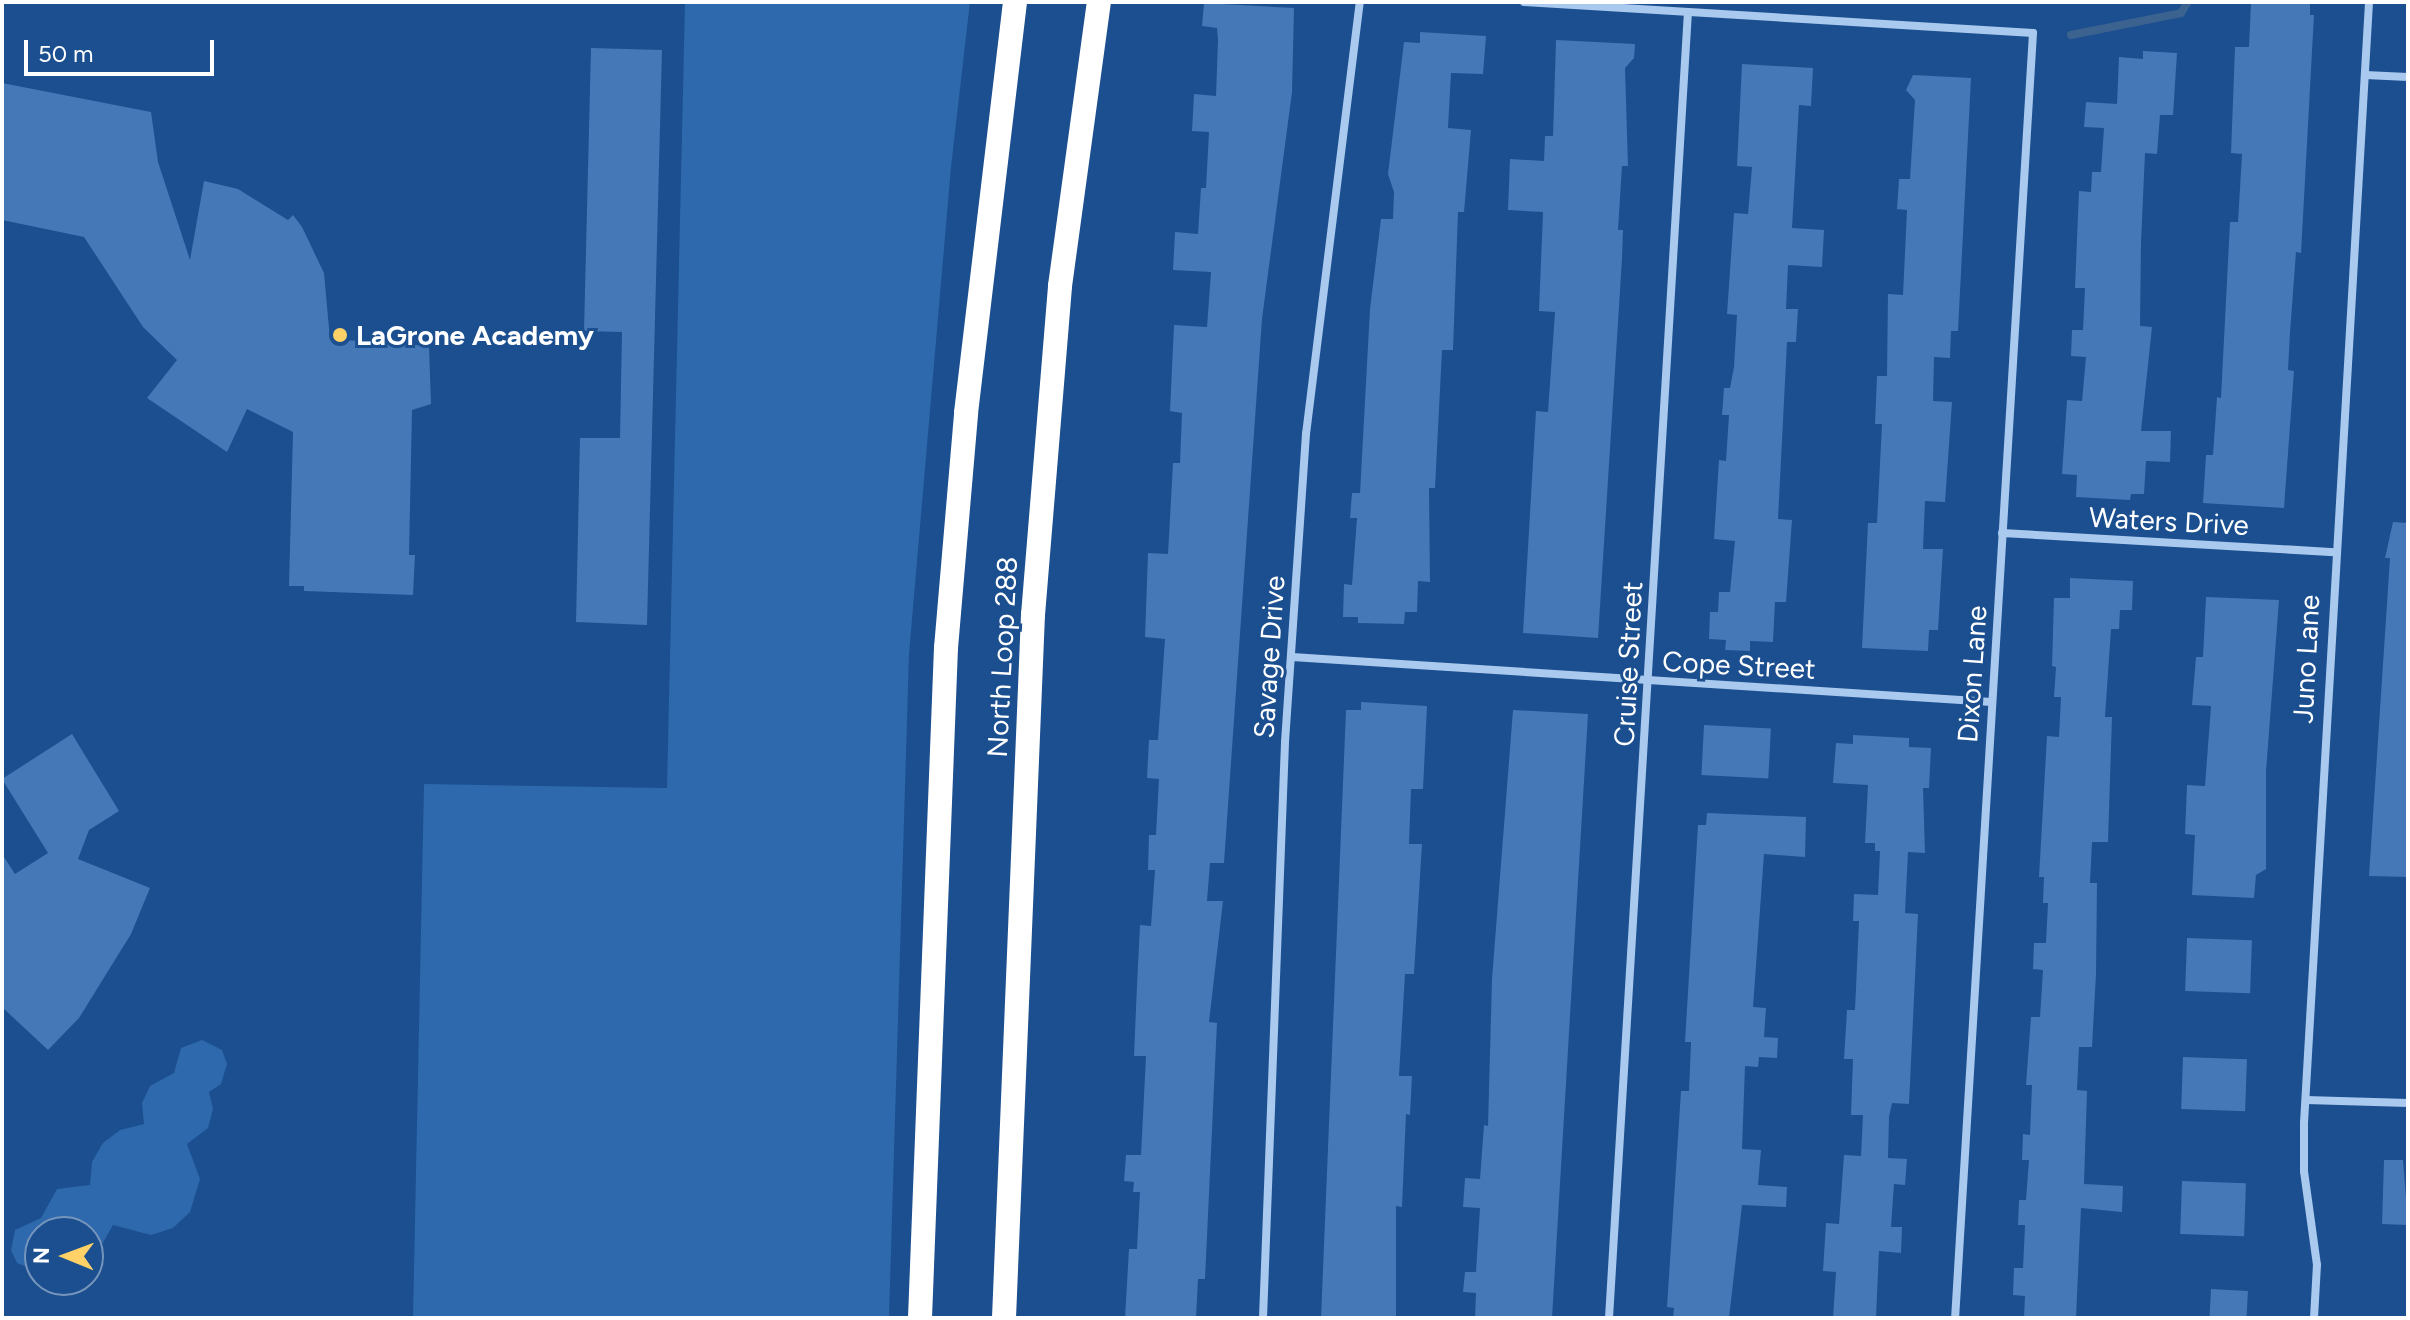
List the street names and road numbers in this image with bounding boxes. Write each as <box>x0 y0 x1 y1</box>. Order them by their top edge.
street label: Waters Drive <box>2088 500 2250 542</box>
street label: North Loop 288 <box>980 556 1024 758</box>
street label: Savage Drive <box>1247 574 1291 740</box>
street label: Cruise Street <box>1607 581 1649 747</box>
street label: Juno Lane <box>2286 594 2326 724</box>
street label: Dixon Lane <box>1950 604 1994 744</box>
street label: Cope Street <box>1661 644 1817 686</box>

